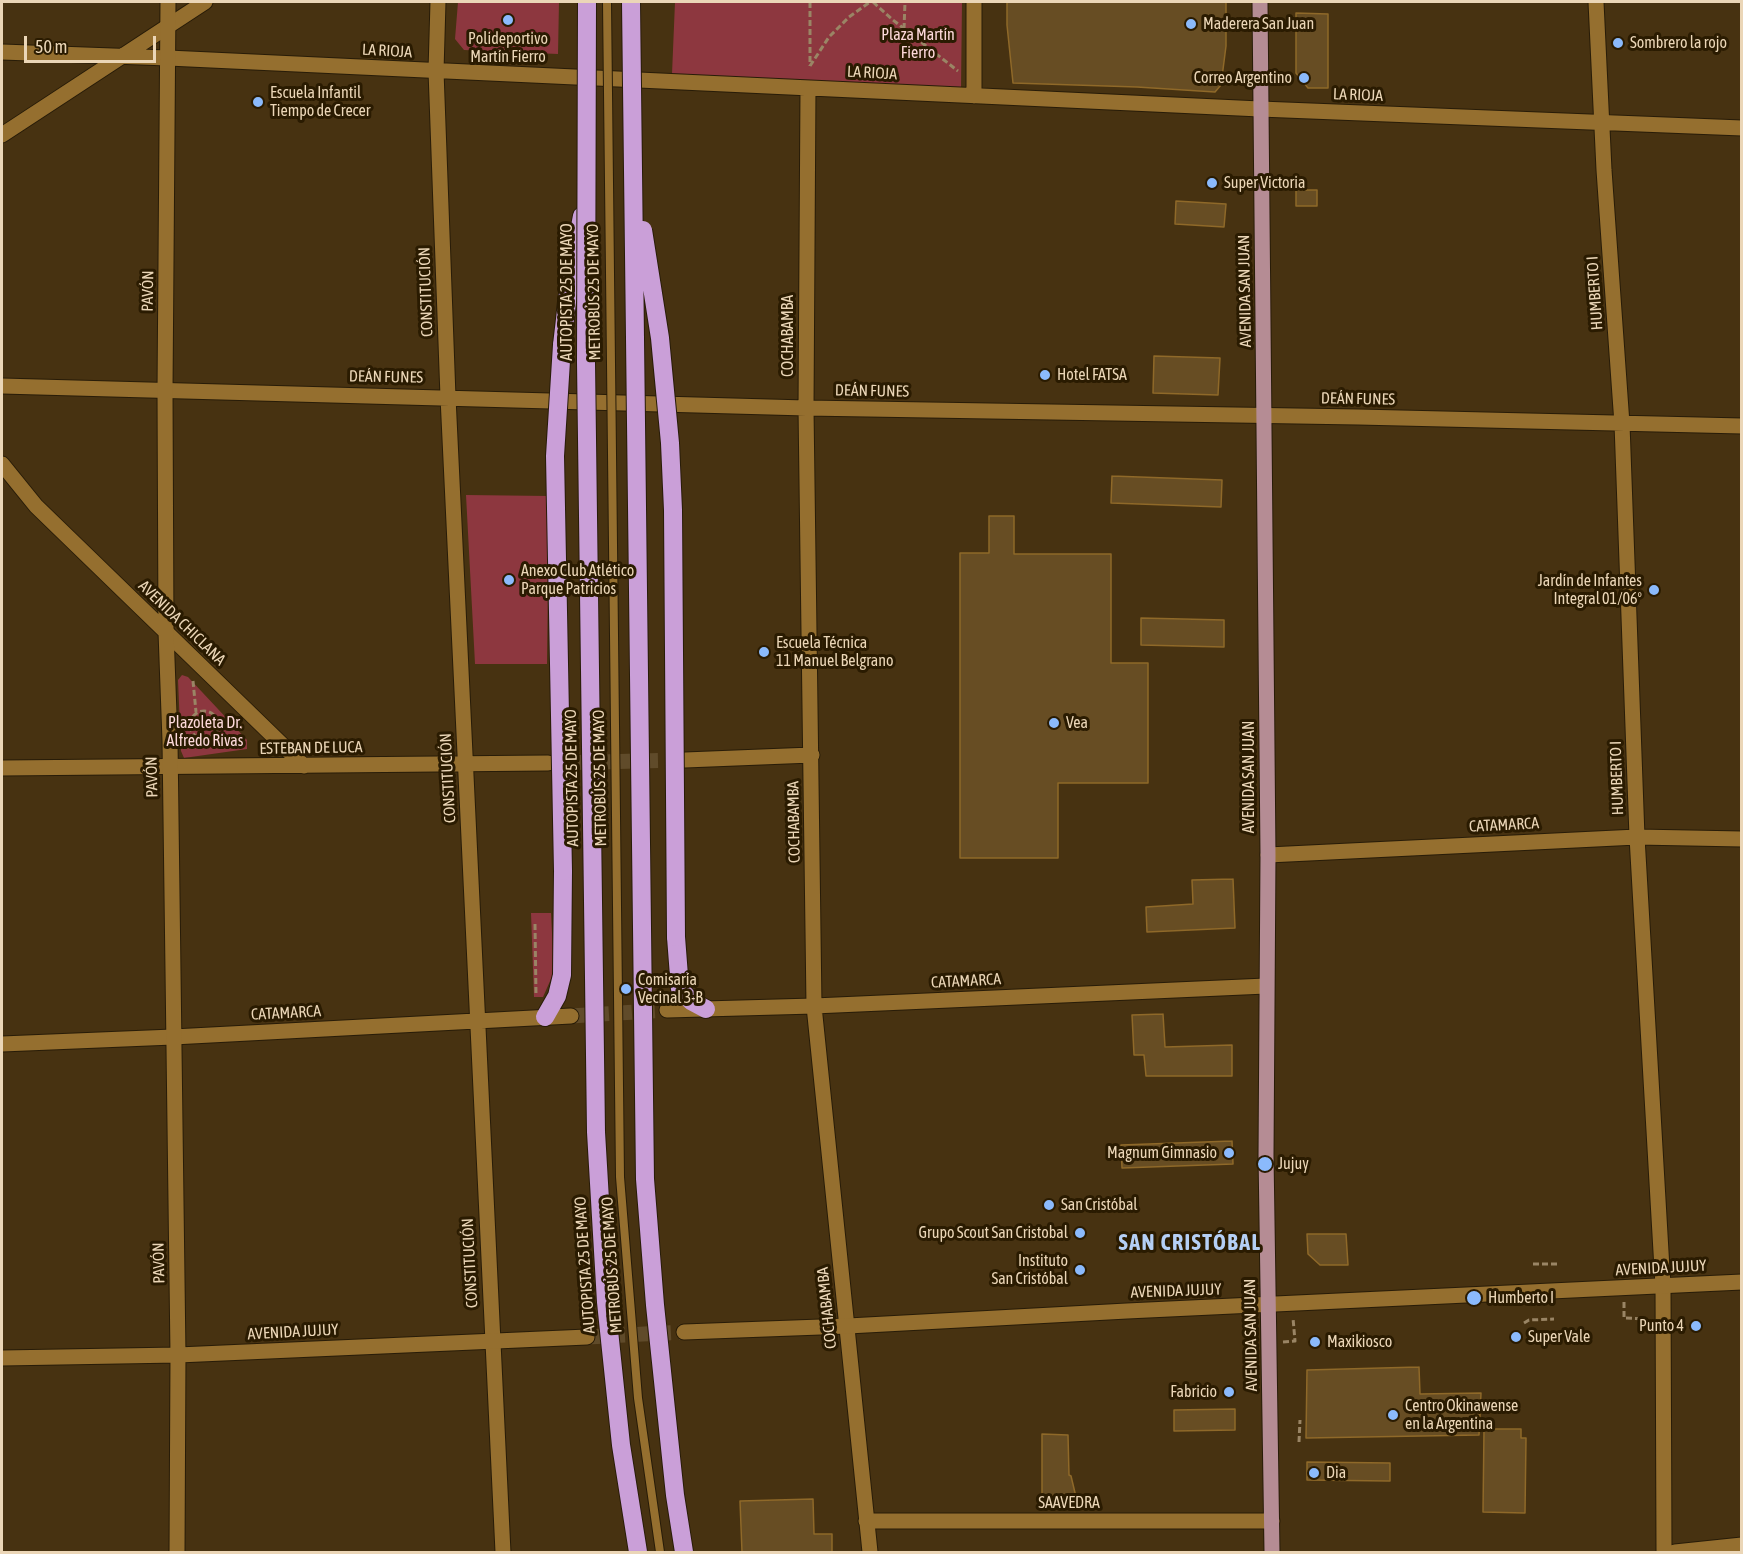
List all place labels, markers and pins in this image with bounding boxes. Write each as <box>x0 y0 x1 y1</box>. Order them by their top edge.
marker: Polideportivo Martín Fierro <box>501 13 515 27</box>
place label: Maderera San Juan <box>1203 14 1314 34</box>
marker: Maderera San Juan <box>1184 17 1198 31</box>
place label: Polideportivo Martín Fierro <box>468 29 548 67</box>
place label: Sombrero la rojo <box>1630 33 1727 53</box>
marker: Sombrero la rojo <box>1611 36 1625 50</box>
place label: Correo Argentino <box>1194 68 1292 88</box>
marker: Correo Argentino <box>1297 71 1311 85</box>
place label: Escuela Infantil Tiempo de Crecer <box>270 83 371 121</box>
marker: Escuela Infantil Tiempo de Crecer <box>251 95 265 109</box>
place label: Super Victoria <box>1224 173 1305 193</box>
marker: Super Victoria <box>1205 176 1219 190</box>
place label: Hotel FATSA <box>1057 365 1127 385</box>
marker: Hotel FATSA <box>1038 368 1052 382</box>
place label: Anexo Club Atlético Parque Patricios <box>521 561 634 599</box>
place label: Jardín de Infantes Integral 01/06° <box>1538 571 1642 609</box>
marker: Anexo Club Atlético Parque Patricios <box>502 573 516 587</box>
marker: Jardín de Infantes Integral 01/06° <box>1647 583 1661 597</box>
place label: Escuela Técnica 11 Manuel Belgrano <box>776 633 893 671</box>
marker: Escuela Técnica 11 Manuel Belgrano <box>757 645 771 659</box>
place label: Vea <box>1066 713 1088 733</box>
marker: Vea <box>1047 716 1061 730</box>
place label: Comisaría Vecinal 3-B <box>638 970 703 1008</box>
marker: Comisaría Vecinal 3-B <box>619 982 633 996</box>
place label: Magnum Gimnasio <box>1107 1143 1217 1163</box>
marker: Magnum Gimnasio <box>1222 1146 1236 1160</box>
place label: Jujuy <box>1278 1154 1309 1174</box>
marker: Jujuy <box>1256 1155 1274 1173</box>
place label: San Cristóbal <box>1061 1195 1138 1215</box>
marker: San Cristóbal <box>1042 1198 1056 1212</box>
place label: Grupo Scout San Cristobal <box>918 1223 1068 1243</box>
marker: Grupo Scout San Cristobal <box>1073 1226 1087 1240</box>
place label: Instituto San Cristóbal <box>991 1251 1068 1289</box>
marker: Instituto San Cristóbal <box>1073 1263 1087 1277</box>
place label: Humberto I <box>1488 1288 1554 1308</box>
marker: Humberto I <box>1465 1289 1483 1307</box>
place label: Punto 4 <box>1639 1316 1684 1336</box>
marker: Punto 4 <box>1689 1319 1703 1333</box>
place label: Super Vale <box>1528 1327 1590 1347</box>
marker: Super Vale <box>1509 1330 1523 1344</box>
place label: Maxikiosco <box>1327 1332 1392 1352</box>
marker: Maxikiosco <box>1308 1335 1322 1349</box>
place label: Fabricio <box>1170 1382 1217 1402</box>
marker: Fabricio <box>1222 1385 1236 1399</box>
place label: Centro Okinawense en la Argentina <box>1405 1396 1518 1434</box>
marker: Centro Okinawense en la Argentina <box>1386 1408 1400 1422</box>
place label: Dia <box>1326 1463 1346 1483</box>
marker: Dia <box>1307 1466 1321 1480</box>

